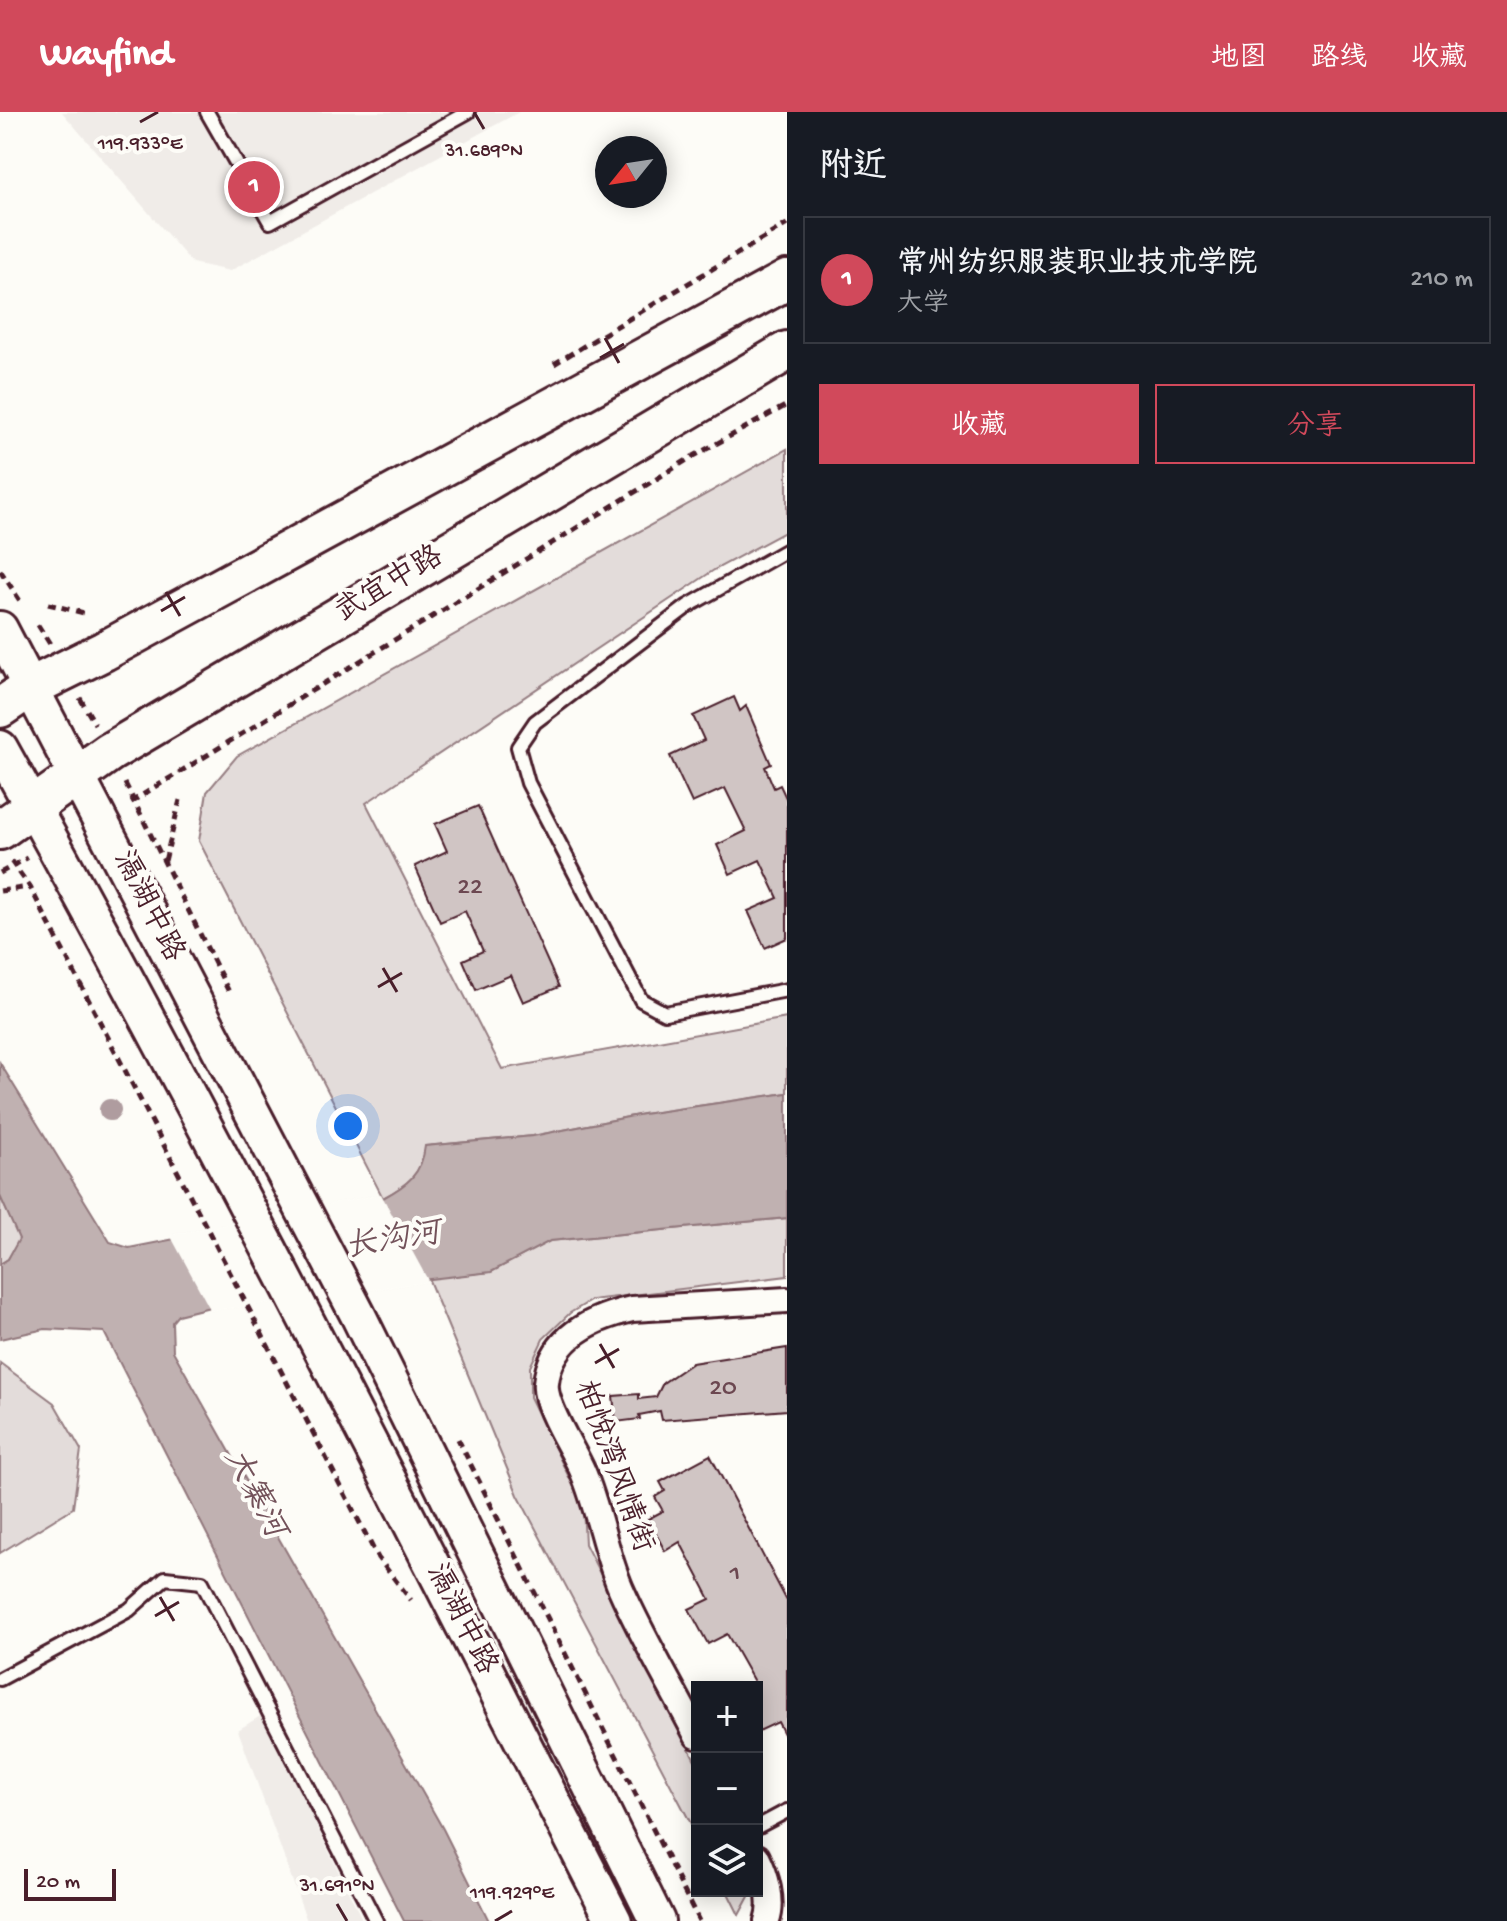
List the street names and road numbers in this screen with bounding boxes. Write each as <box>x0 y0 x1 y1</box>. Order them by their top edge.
street label: 武宜中路 <box>328 538 450 632</box>
street label: 滆湖中路 <box>104 844 193 968</box>
street label: 柏悦湾风情街 <box>565 1376 661 1558</box>
street label: 滆湖中路 <box>417 1557 506 1681</box>

